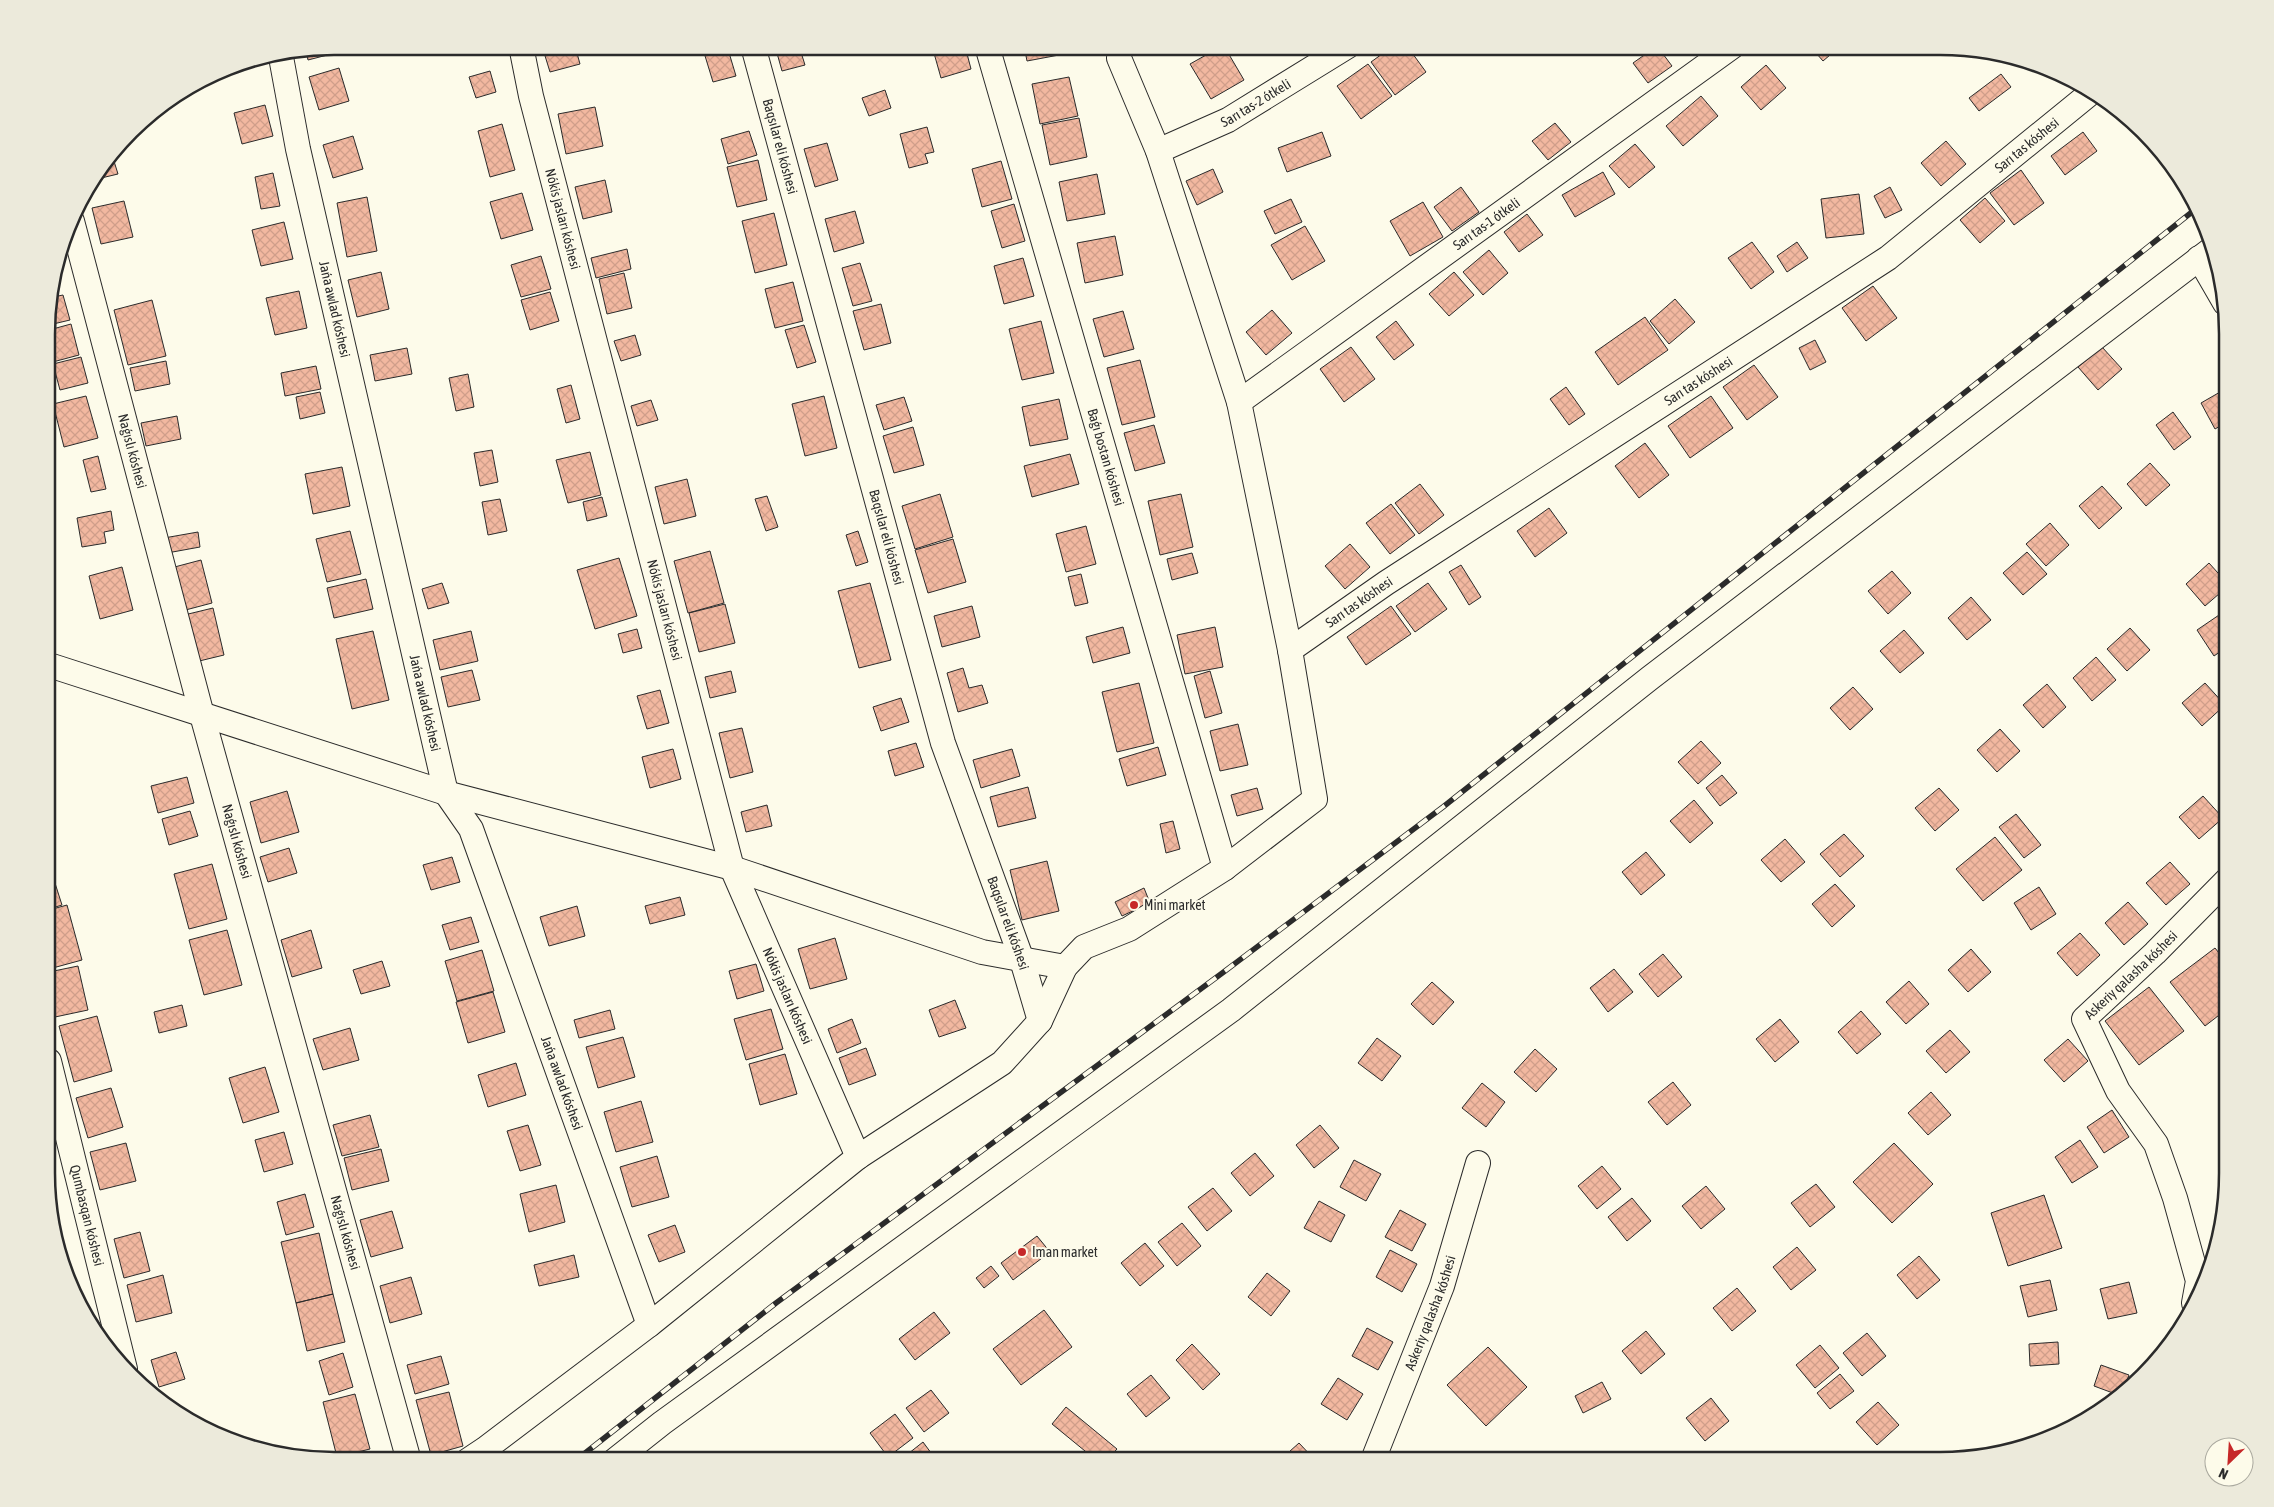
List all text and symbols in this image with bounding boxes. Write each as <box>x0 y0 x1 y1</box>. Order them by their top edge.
street label: Sarı tas-2 ótkeli <box>1218 75 1293 130</box>
street label: Baqsılar eli kóshesi <box>760 97 801 196</box>
street label: Sarı tas kóshesi <box>1991 114 2062 176</box>
street label: Nókis jasları kóshesi <box>542 167 584 271</box>
street label: Sarı tas-1 ótkeli <box>1450 194 1523 253</box>
street label: Jańa awlad kóshesi <box>316 259 354 359</box>
street label: Sarı tas kóshesi <box>1661 353 1735 409</box>
street label: Baǵı bostan kóshesi <box>1084 407 1128 508</box>
street label: Naǵıslı kóshesi <box>115 412 150 490</box>
street label: Baqsılar eli kóshesi <box>866 488 908 587</box>
street label: Nókis jasları kóshesi <box>644 558 686 662</box>
street label: Sarı tas kóshesi <box>1322 573 1395 631</box>
street label: Jańa awlad kóshesi <box>406 653 444 753</box>
street label: Naǵıslı kóshesi <box>219 802 255 880</box>
street label: Baqsılar eli kóshesi <box>984 874 1032 972</box>
place label: Mini market <box>1144 897 1206 913</box>
marker: Mini market <box>1128 899 1140 911</box>
street label: Askeriy qalasha kóshesi <box>2081 927 2181 1022</box>
street label: Nókis jasları kóshesi <box>760 945 816 1046</box>
street label: Jańa awlad kóshesi <box>538 1034 586 1132</box>
street label: Qumbasqan kóshesi <box>67 1163 107 1268</box>
street label: Naǵıslı kóshesi <box>328 1194 364 1272</box>
place label: Iman market <box>1032 1244 1098 1260</box>
marker: Iman market <box>1016 1246 1028 1258</box>
street label: Askeriy qalasha kóshesi <box>1401 1253 1459 1373</box>
north arrow <box>2204 1437 2254 1487</box>
text: N <box>2216 1465 2231 1483</box>

